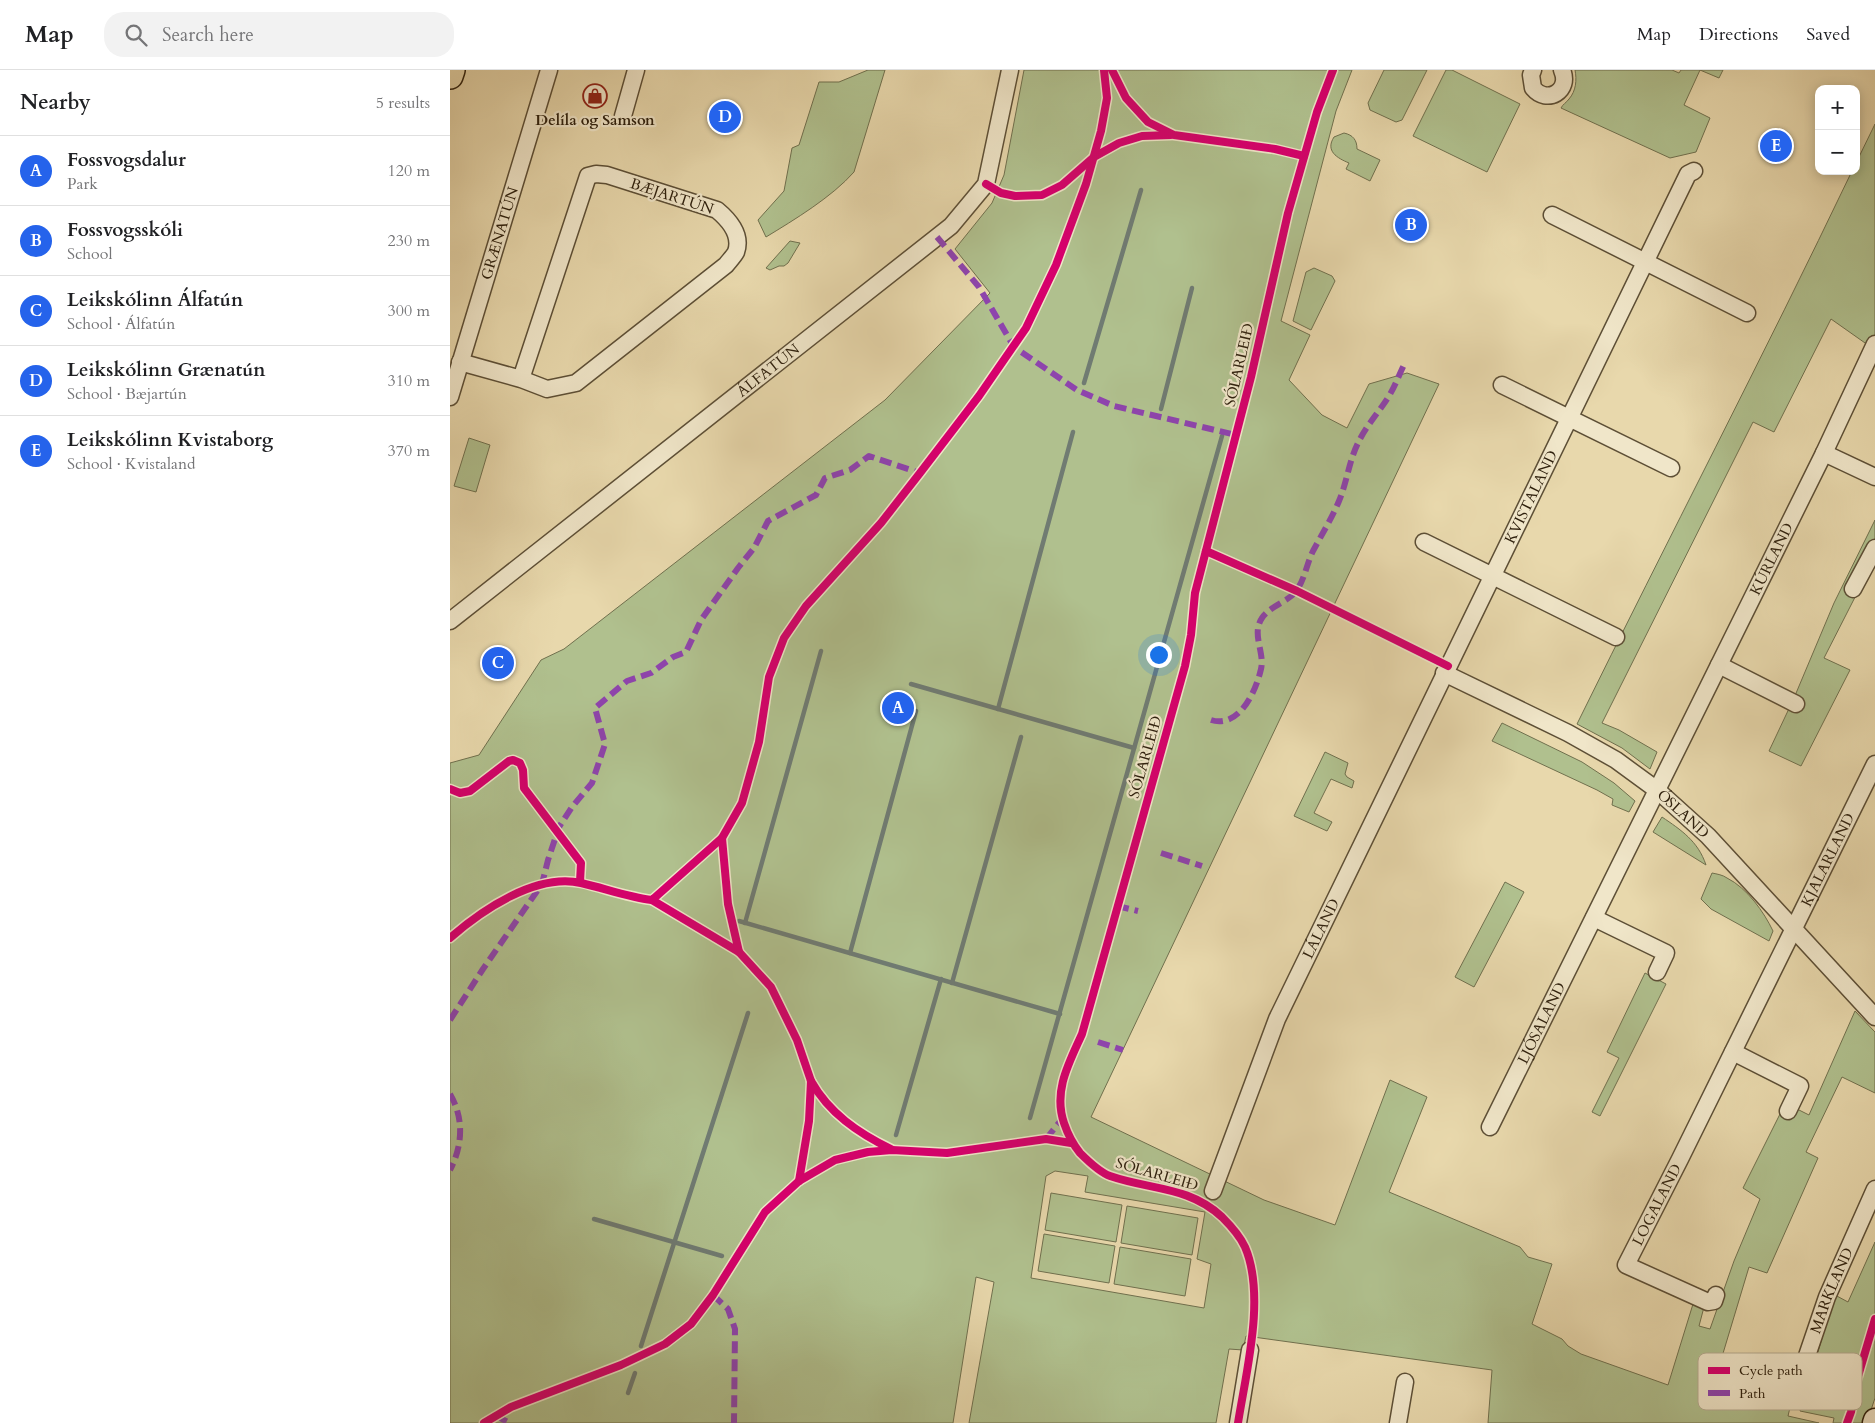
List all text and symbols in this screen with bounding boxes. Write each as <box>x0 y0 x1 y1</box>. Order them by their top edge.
search box <box>104 12 454 57</box>
text: Map <box>25 18 74 51</box>
icon: search <box>122 21 150 49</box>
text: Search here <box>162 22 254 48</box>
text: Map <box>1637 22 1671 47</box>
text: Directions <box>1699 22 1778 47</box>
text: Saved <box>1806 22 1850 47</box>
shop icon: Delíla og Samson <box>582 83 608 109</box>
map controls <box>1815 85 1860 175</box>
button: + <box>1815 85 1860 130</box>
text: Nearby <box>20 88 91 117</box>
text: 5 results <box>376 92 430 114</box>
pin: D <box>709 98 741 136</box>
place label: Delíla og Samson <box>535 110 655 130</box>
pin: E <box>1760 127 1792 165</box>
button: − <box>1815 130 1860 175</box>
text: Fossvogsdalur <box>67 147 186 173</box>
text: A <box>30 160 42 182</box>
text: 120 m <box>388 160 430 182</box>
text: Park <box>67 173 98 195</box>
street label: BÆJARTÚN <box>628 173 716 219</box>
street label: GRÆNATÚN <box>476 184 523 282</box>
pin: B <box>1395 206 1427 244</box>
text: Fossvogsskóli <box>67 217 183 243</box>
text: B <box>30 230 42 252</box>
text: 230 m <box>388 230 430 252</box>
text: School <box>67 243 112 265</box>
text: Leikskólinn Álfatún <box>67 287 243 313</box>
text: C <box>30 300 42 322</box>
text: 300 m <box>388 300 430 322</box>
text: School · Álfatún <box>67 313 175 335</box>
street label: SÓLARLEIÐ <box>1220 321 1258 409</box>
street label: ÁLFATÚN <box>732 339 804 401</box>
text: Leikskólinn Grænatún <box>67 357 266 383</box>
text: D <box>29 370 43 392</box>
text: 310 m <box>388 370 430 392</box>
text: School · Bæjartún <box>67 383 187 405</box>
text: Leikskólinn Kvistaborg <box>67 427 273 453</box>
text: E <box>31 440 41 462</box>
text: 370 m <box>388 440 430 462</box>
street label: KVISTALAND <box>1500 447 1562 547</box>
text: School · Kvistaland <box>67 453 196 475</box>
street label: KÚRLAND <box>1745 519 1798 599</box>
your location <box>1146 642 1172 668</box>
pin: C <box>482 644 514 682</box>
pin: A <box>882 689 914 727</box>
street label: SÓLARLEIÐ <box>1124 713 1166 801</box>
street label: ÓSLAND <box>1653 785 1714 843</box>
street label: KJALARLAND <box>1796 810 1859 910</box>
street label: LÁLAND <box>1298 895 1344 962</box>
street label: LJÓSALAND <box>1513 979 1570 1067</box>
street label: SÓLARLEIÐ <box>1113 1153 1201 1195</box>
street label: LOGALAND <box>1628 1160 1686 1249</box>
street label: MARKLAND <box>1805 1244 1858 1336</box>
legend <box>1698 1353 1862 1410</box>
text: Cycle path <box>1739 1361 1803 1380</box>
text: Path <box>1739 1384 1766 1403</box>

